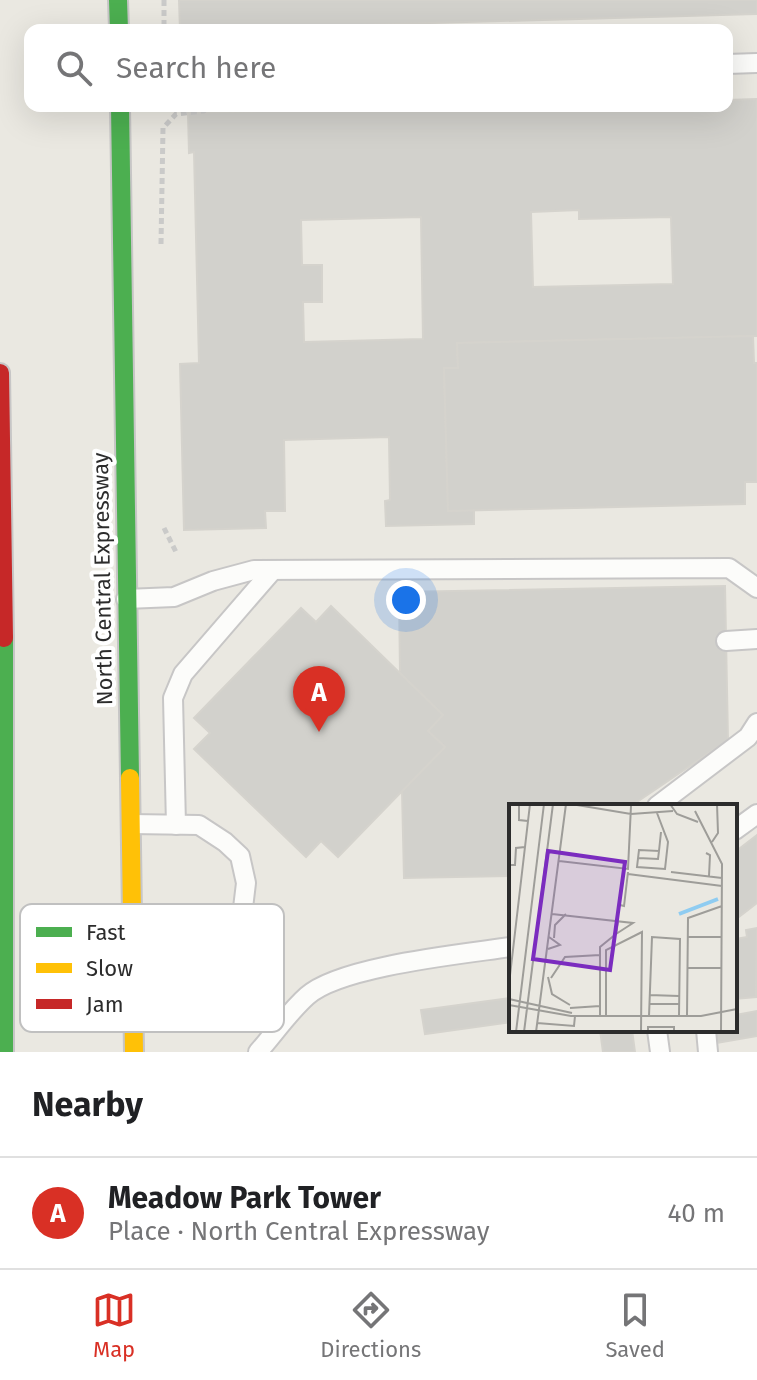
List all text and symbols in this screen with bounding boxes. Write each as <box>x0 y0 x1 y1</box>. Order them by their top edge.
search box <box>24 24 733 112</box>
icon: search <box>52 46 96 90</box>
text: Search here <box>116 50 276 86</box>
street label: North Central Expressway <box>87 452 118 706</box>
your location <box>386 580 426 620</box>
pin: A <box>293 666 345 732</box>
inset map <box>509 804 737 1032</box>
legend <box>20 904 284 1032</box>
text: Fast <box>86 919 126 946</box>
text: Slow <box>86 955 133 982</box>
text: Jam <box>86 991 124 1018</box>
text: Nearby <box>32 1084 143 1125</box>
text: Meadow Park Tower <box>108 1180 381 1216</box>
text: A <box>50 1198 66 1229</box>
text: 40 m <box>667 1198 725 1229</box>
text: Place · North Central Expressway <box>108 1216 490 1247</box>
tab: Map <box>92 1288 136 1363</box>
tab: Directions <box>320 1288 421 1363</box>
tab: Saved <box>605 1288 665 1363</box>

